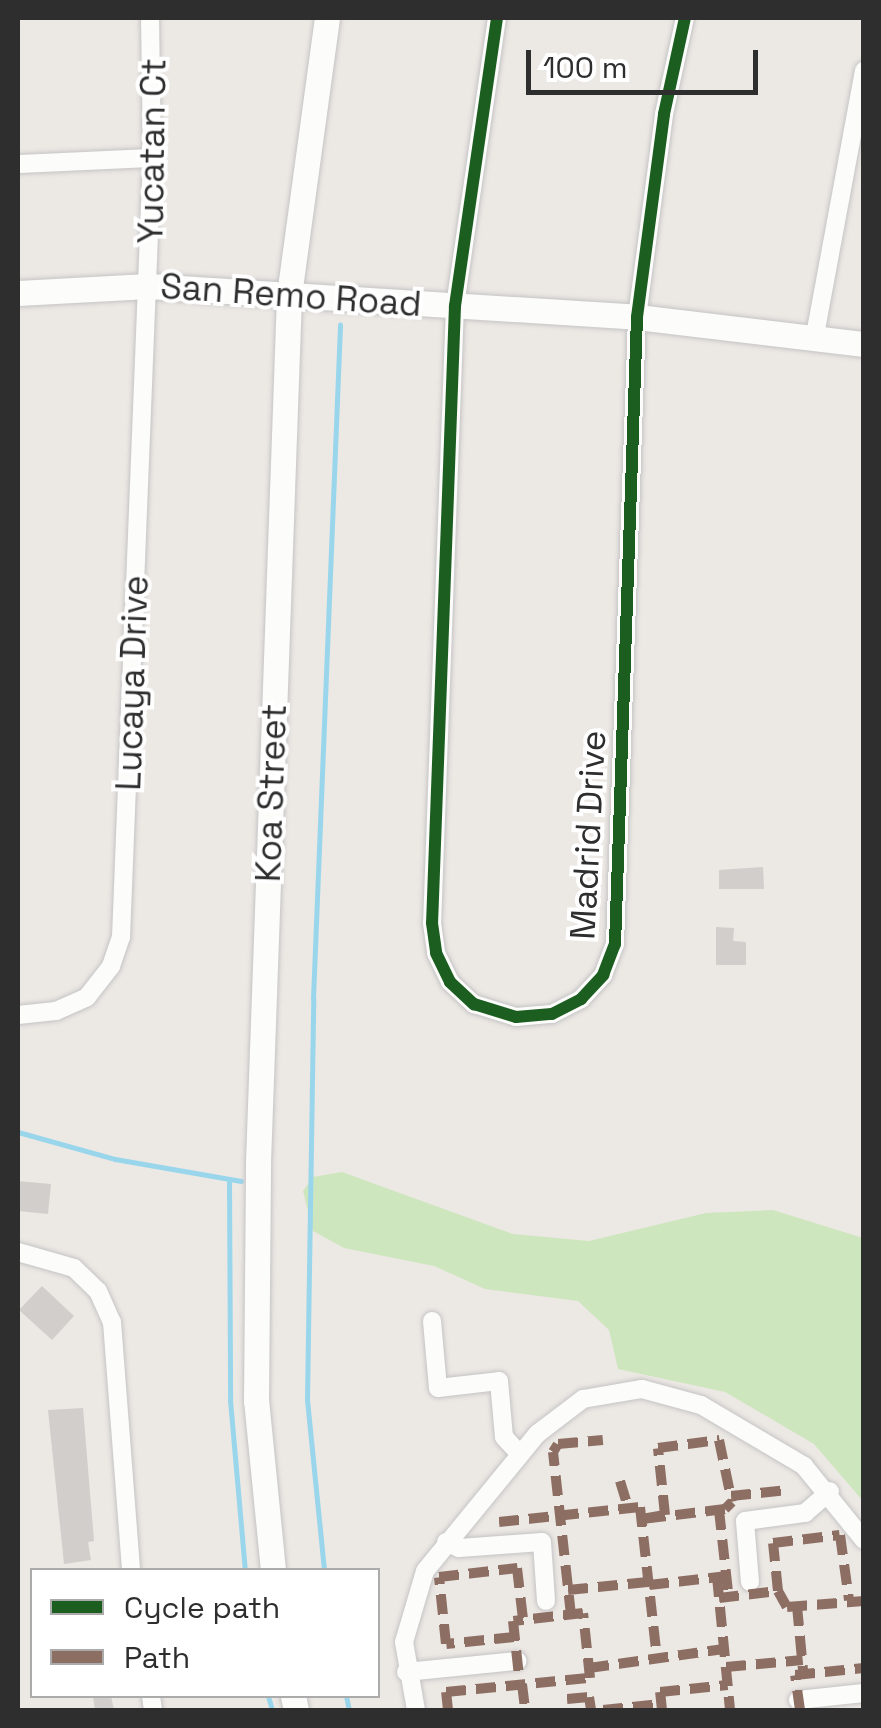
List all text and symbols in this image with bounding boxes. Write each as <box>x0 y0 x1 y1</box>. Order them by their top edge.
scale bar <box>531 30 764 92</box>
text: 100 m <box>543 48 628 87</box>
street label: Yucatan Ct <box>129 58 175 244</box>
street label: San Remo Road <box>159 265 423 325</box>
street label: Lucaya Drive <box>107 575 157 791</box>
street label: Koa Street <box>247 703 295 883</box>
street label: Madrid Drive <box>562 729 614 941</box>
legend <box>30 1568 380 1698</box>
text: Cycle path <box>124 1588 280 1627</box>
text: Path <box>124 1638 190 1677</box>

